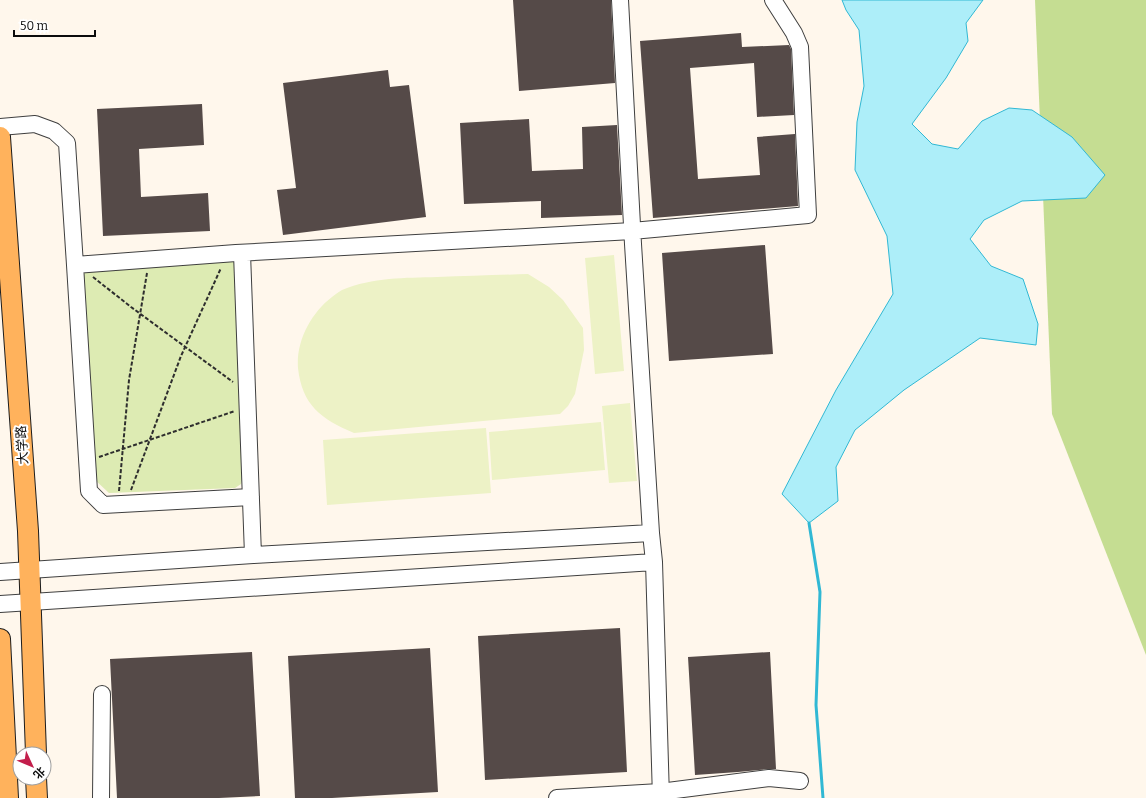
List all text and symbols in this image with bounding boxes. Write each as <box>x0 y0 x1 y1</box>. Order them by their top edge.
scale bar <box>14 12 95 38</box>
text: 50 m <box>20 19 49 33</box>
street label: 大学路 <box>13 425 31 465</box>
north arrow <box>12 746 52 786</box>
text: 北 <box>30 764 47 781</box>

